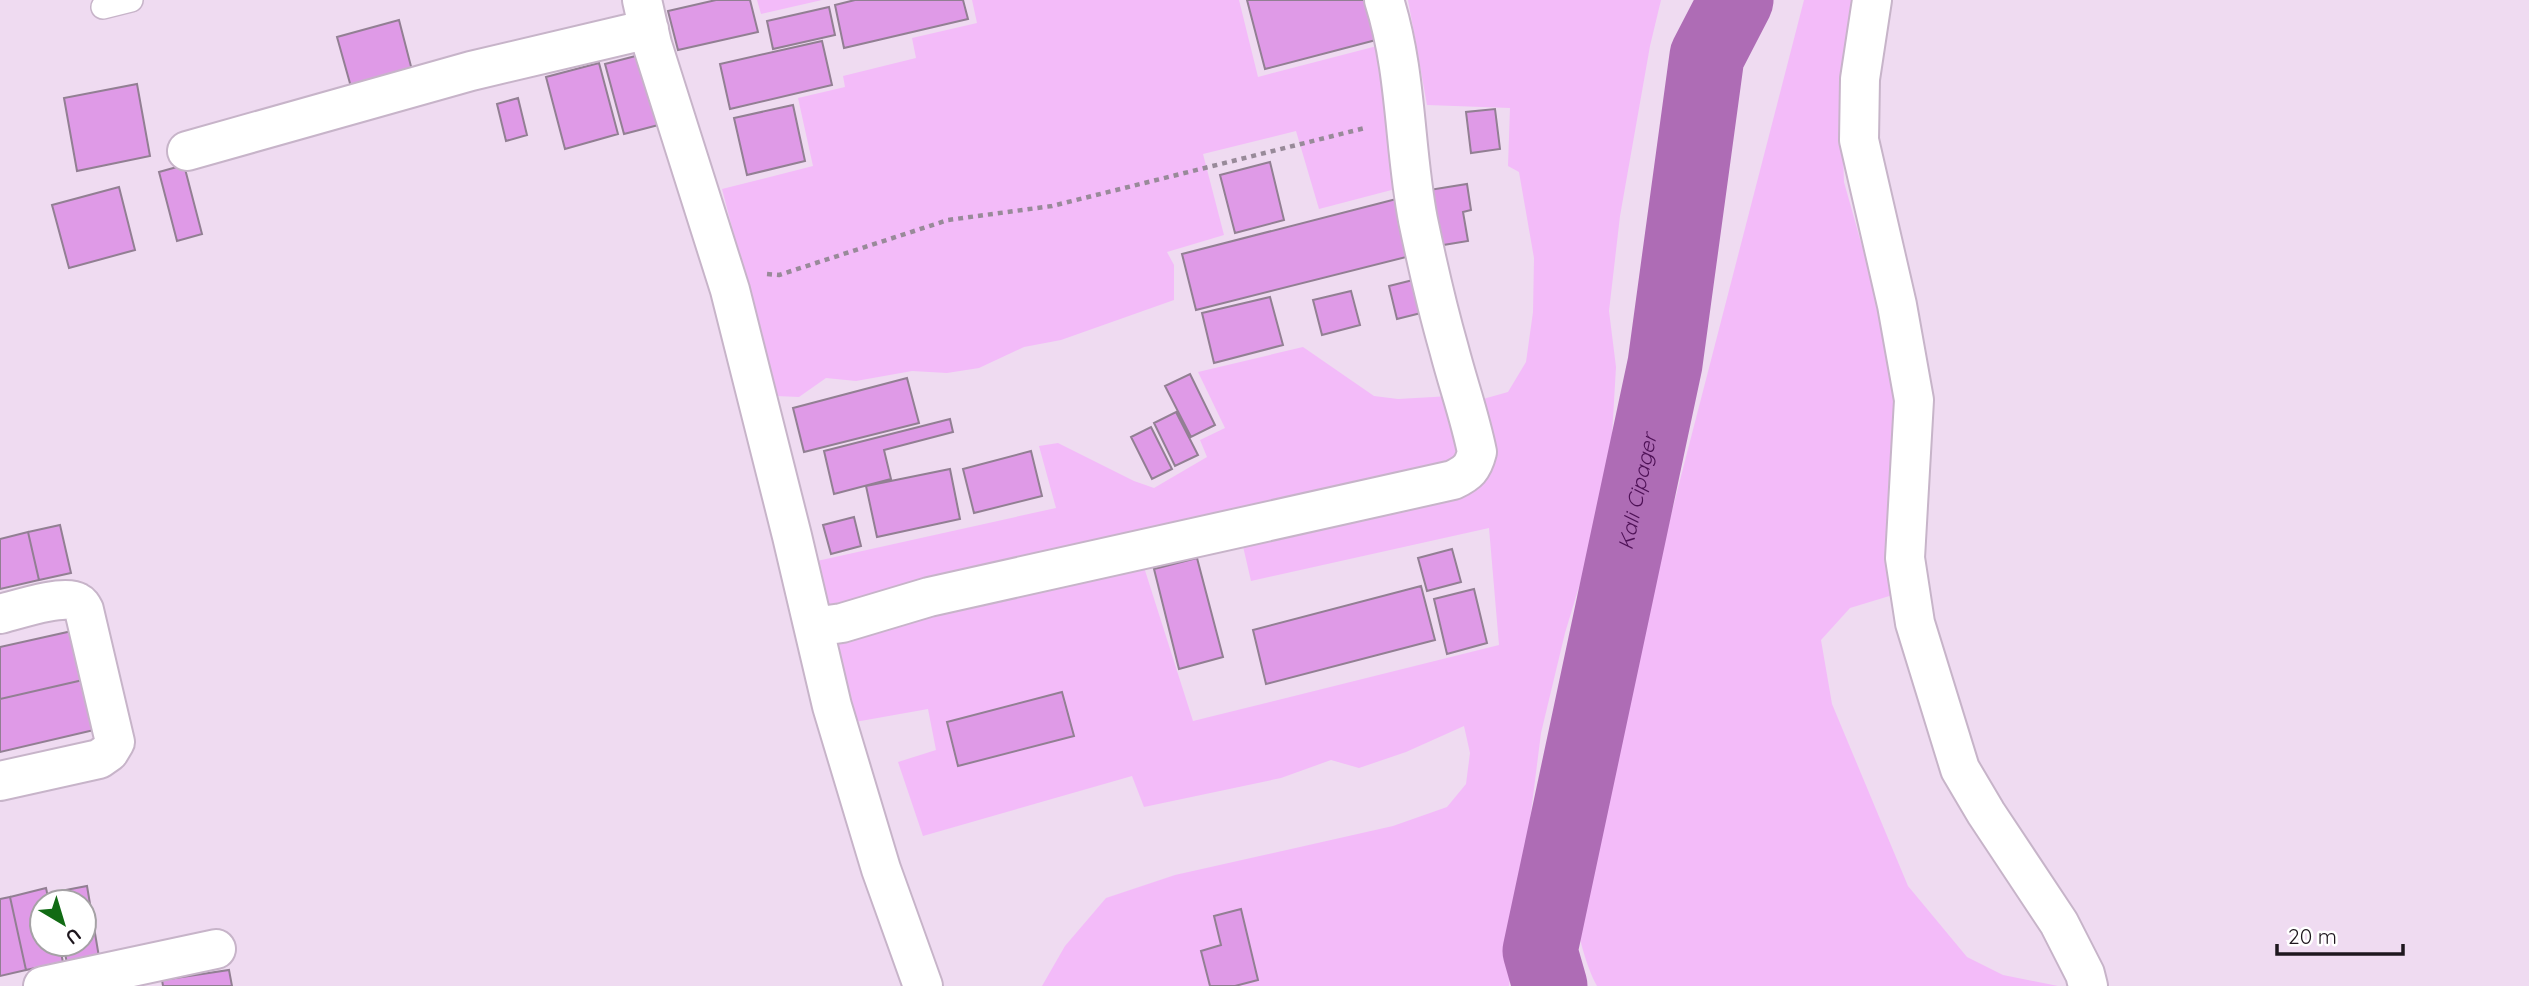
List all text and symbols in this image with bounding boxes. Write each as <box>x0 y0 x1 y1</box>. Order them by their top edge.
water label: Kali Cipager <box>1612 428 1662 552</box>
north arrow <box>28 888 98 958</box>
scale bar <box>2277 912 2403 956</box>
text: U <box>61 923 86 950</box>
text: 20 m <box>2288 923 2337 949</box>

